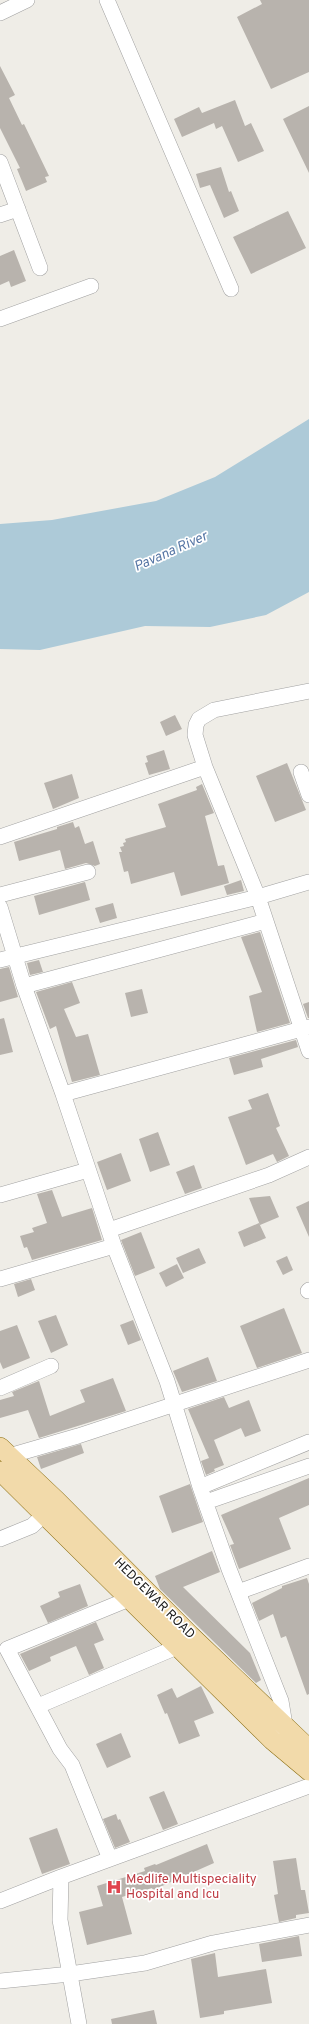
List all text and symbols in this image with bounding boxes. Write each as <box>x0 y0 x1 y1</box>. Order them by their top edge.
water label: Pavana River <box>132 528 212 576</box>
street label: HEDGEWAR ROAD <box>110 1555 198 1643</box>
place label: Medlife Multispeciality Hospital and Icu <box>126 1872 257 1903</box>
hospital icon: Medlife Multispeciality Hospital and Icu <box>105 1878 123 1896</box>

